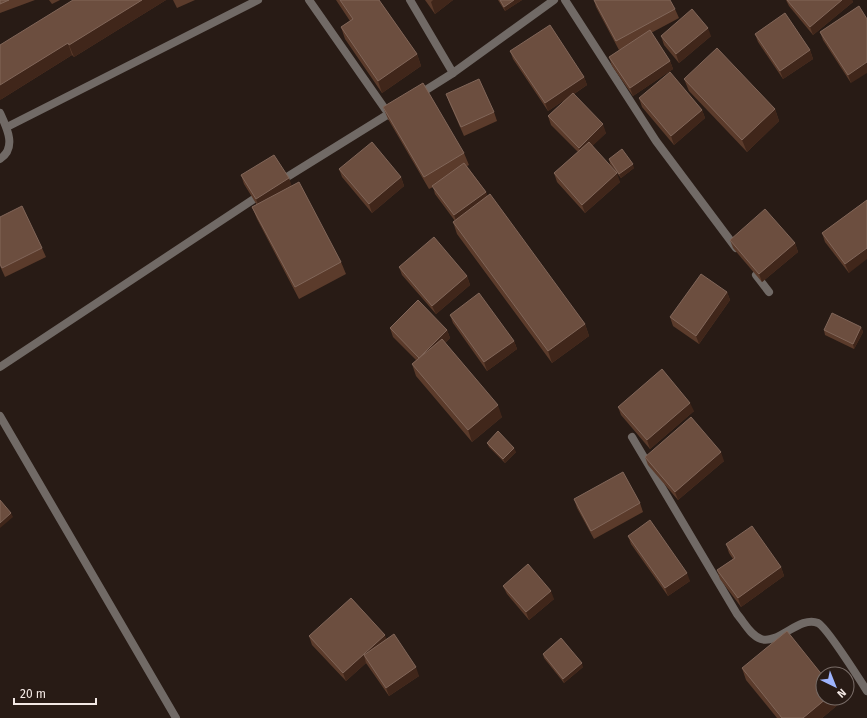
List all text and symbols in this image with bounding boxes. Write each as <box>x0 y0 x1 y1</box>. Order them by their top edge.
north arrow <box>815 666 855 706</box>
scale bar <box>14 680 96 706</box>
text: N <box>834 686 849 700</box>
text: 20 m <box>20 687 46 701</box>

